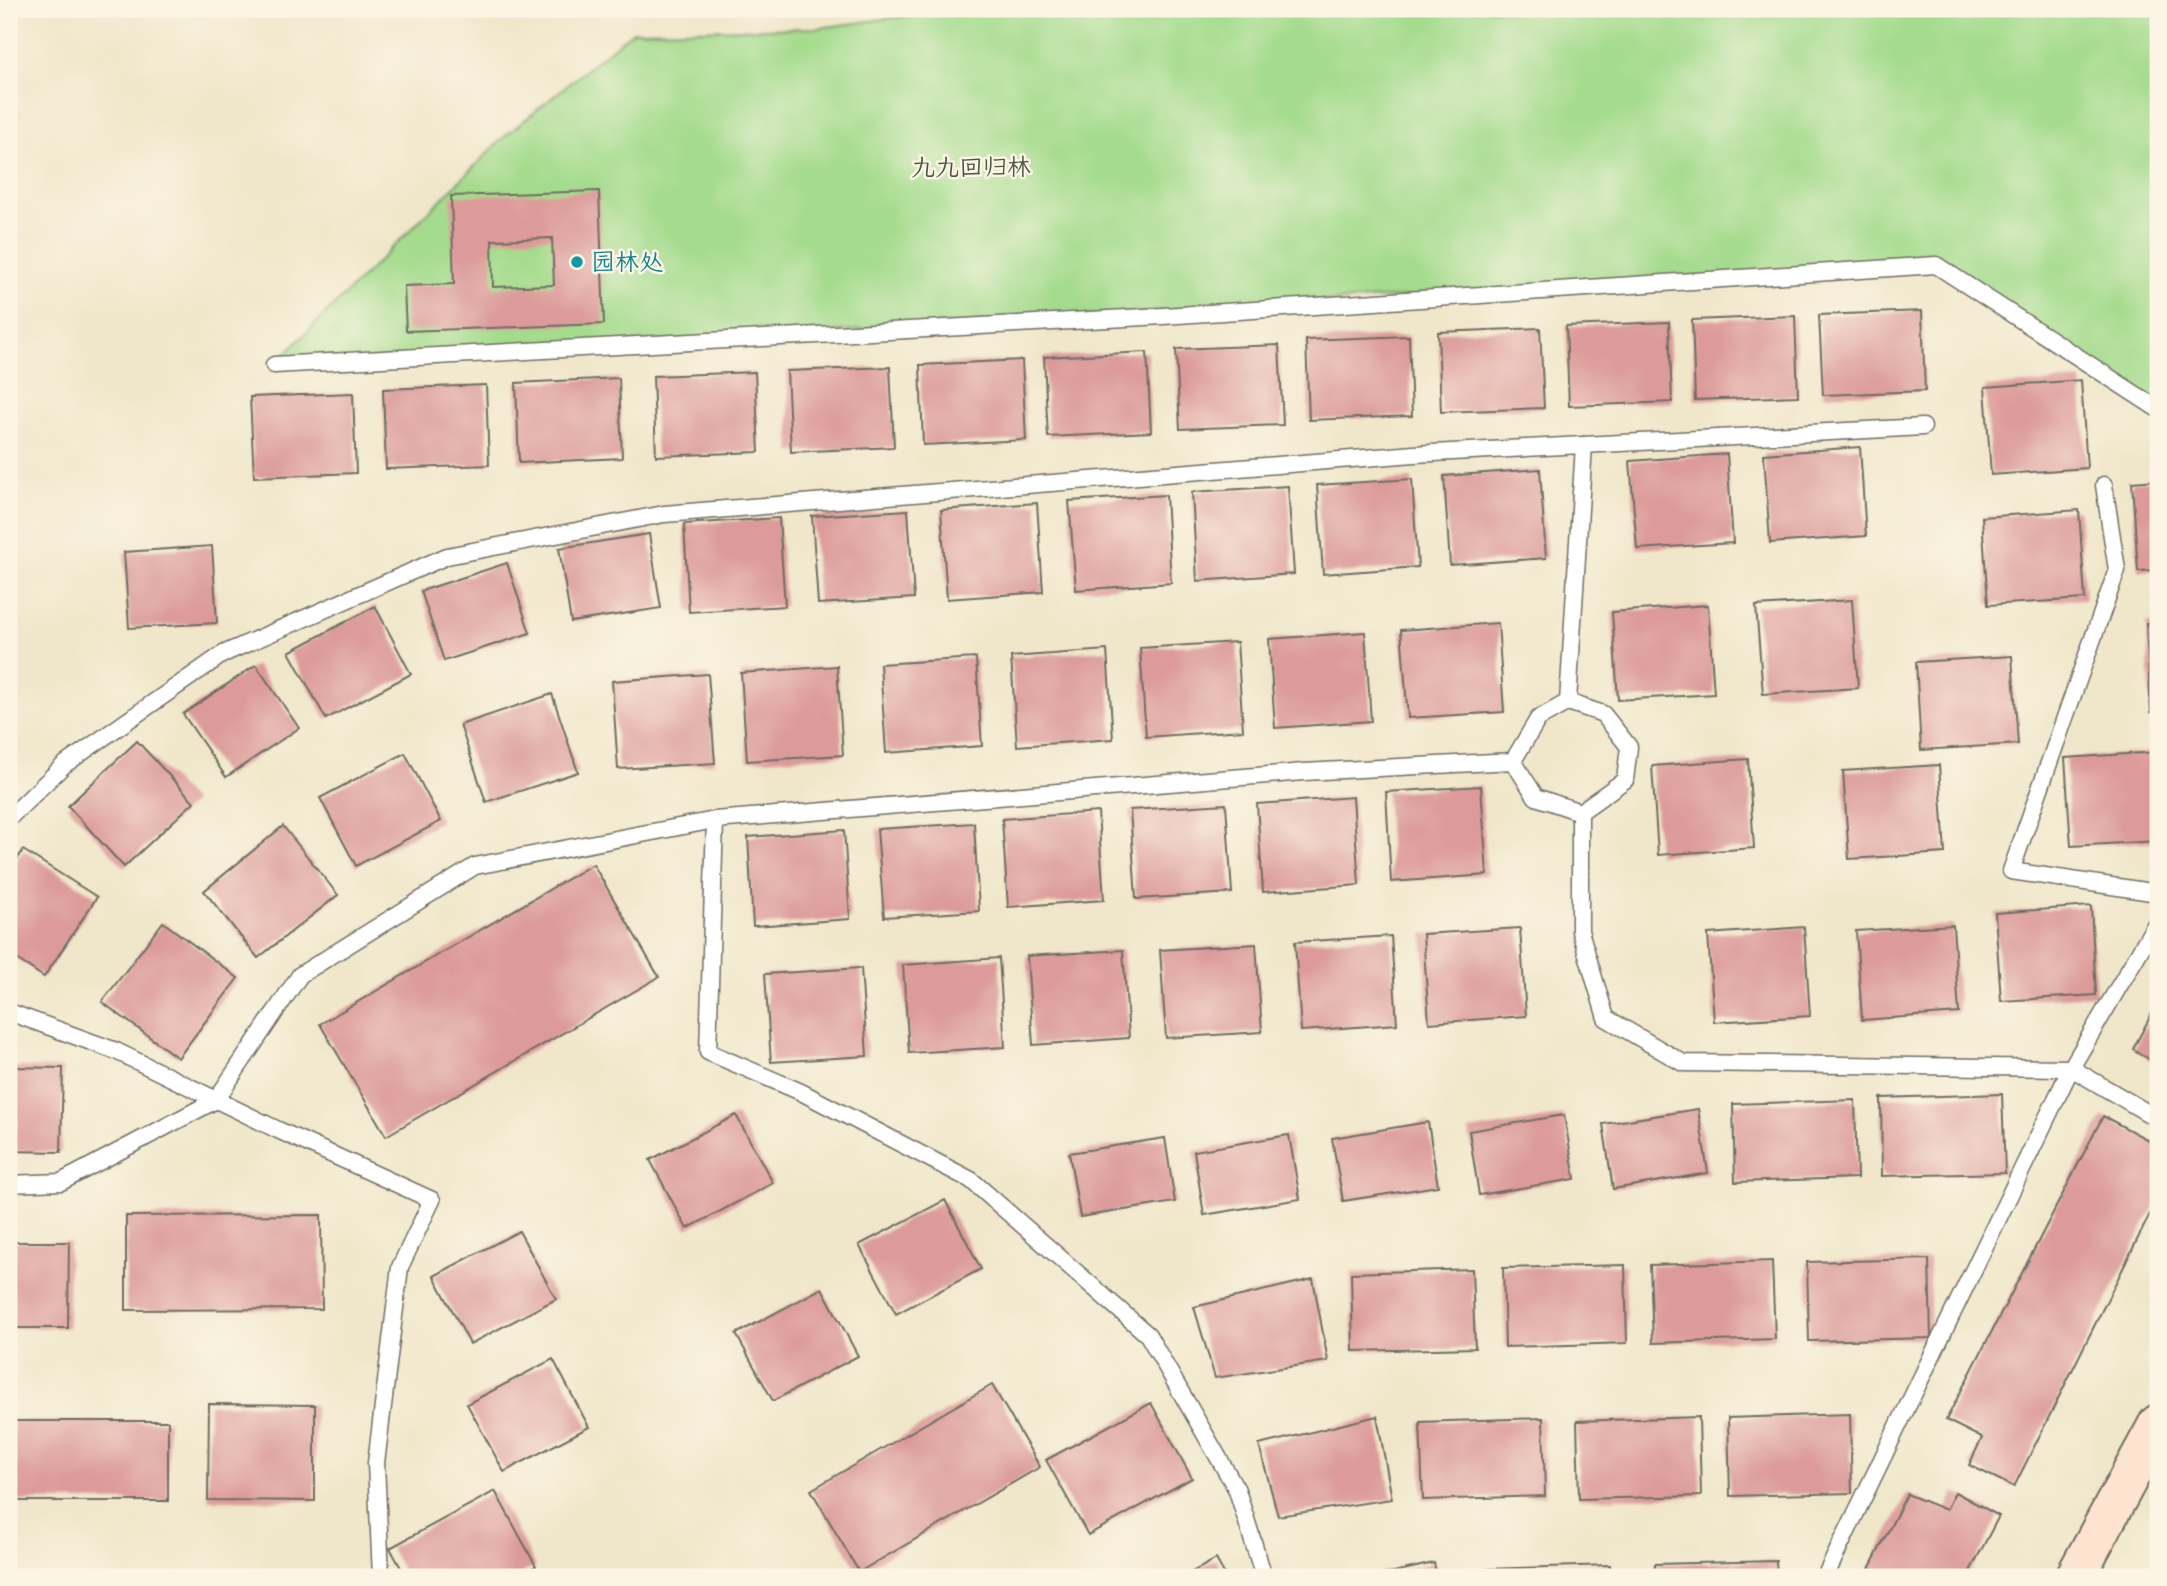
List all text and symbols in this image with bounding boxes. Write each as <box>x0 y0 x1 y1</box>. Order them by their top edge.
park label: 九九回归林 <box>911 153 1031 184</box>
place label: 园林处 <box>591 248 663 279</box>
marker: 园林处 <box>569 254 585 270</box>

